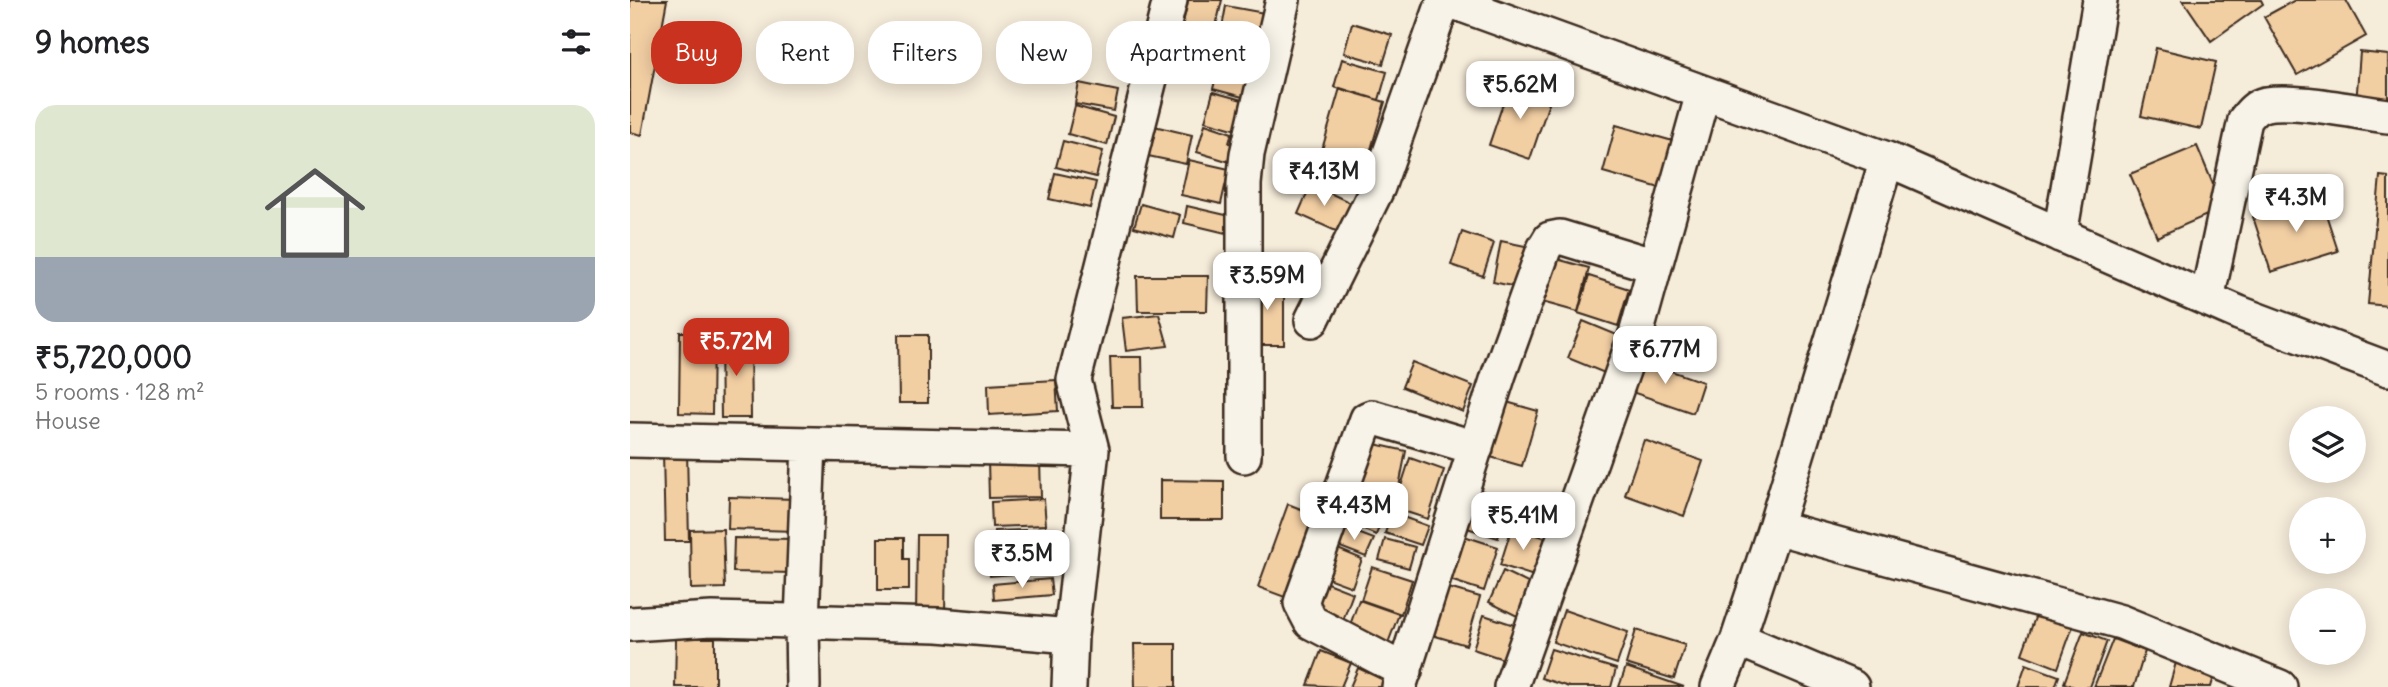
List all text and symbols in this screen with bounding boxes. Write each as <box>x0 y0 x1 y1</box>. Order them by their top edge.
chip: Buy <box>651 21 742 84</box>
chip: Rent <box>756 21 854 84</box>
chip: Filters <box>868 21 982 84</box>
chip: New <box>996 21 1092 84</box>
chip: Apartment <box>1106 21 1270 84</box>
text: 9 homes <box>35 23 150 61</box>
icon: filters <box>557 23 595 61</box>
pin: ₹5.62M <box>1463 61 1577 121</box>
text: ₹5.62M <box>1482 69 1558 98</box>
pin: ₹4.13M <box>1267 148 1381 208</box>
icon: home <box>252 150 378 276</box>
text: ₹4.13M <box>1288 156 1360 185</box>
pin: ₹4.3M <box>2247 174 2345 234</box>
text: ₹4.3M <box>2265 182 2327 211</box>
pin: ₹3.59M <box>1210 252 1324 312</box>
text: ₹3.59M <box>1229 260 1305 289</box>
pin: ₹5.72M <box>679 318 793 378</box>
text: ₹5.72M <box>699 326 773 355</box>
pin: ₹6.77M <box>1608 326 1722 386</box>
text: ₹6.77M <box>1629 334 1701 363</box>
text: ₹5,720,000 <box>35 338 192 376</box>
text: 5 rooms · 128 m² <box>35 377 205 406</box>
text: House <box>35 406 101 435</box>
map controls <box>2289 406 2366 665</box>
button: layers <box>2289 406 2366 483</box>
pin: ₹4.43M <box>1297 482 1411 542</box>
text: ₹4.43M <box>1316 490 1392 519</box>
pin: ₹5.41M <box>1466 492 1580 552</box>
button: + <box>2289 497 2366 574</box>
text: ₹5.41M <box>1487 500 1559 529</box>
pin: ₹3.5M <box>973 530 1071 590</box>
text: ₹3.5M <box>991 538 1053 567</box>
button: − <box>2289 588 2366 665</box>

